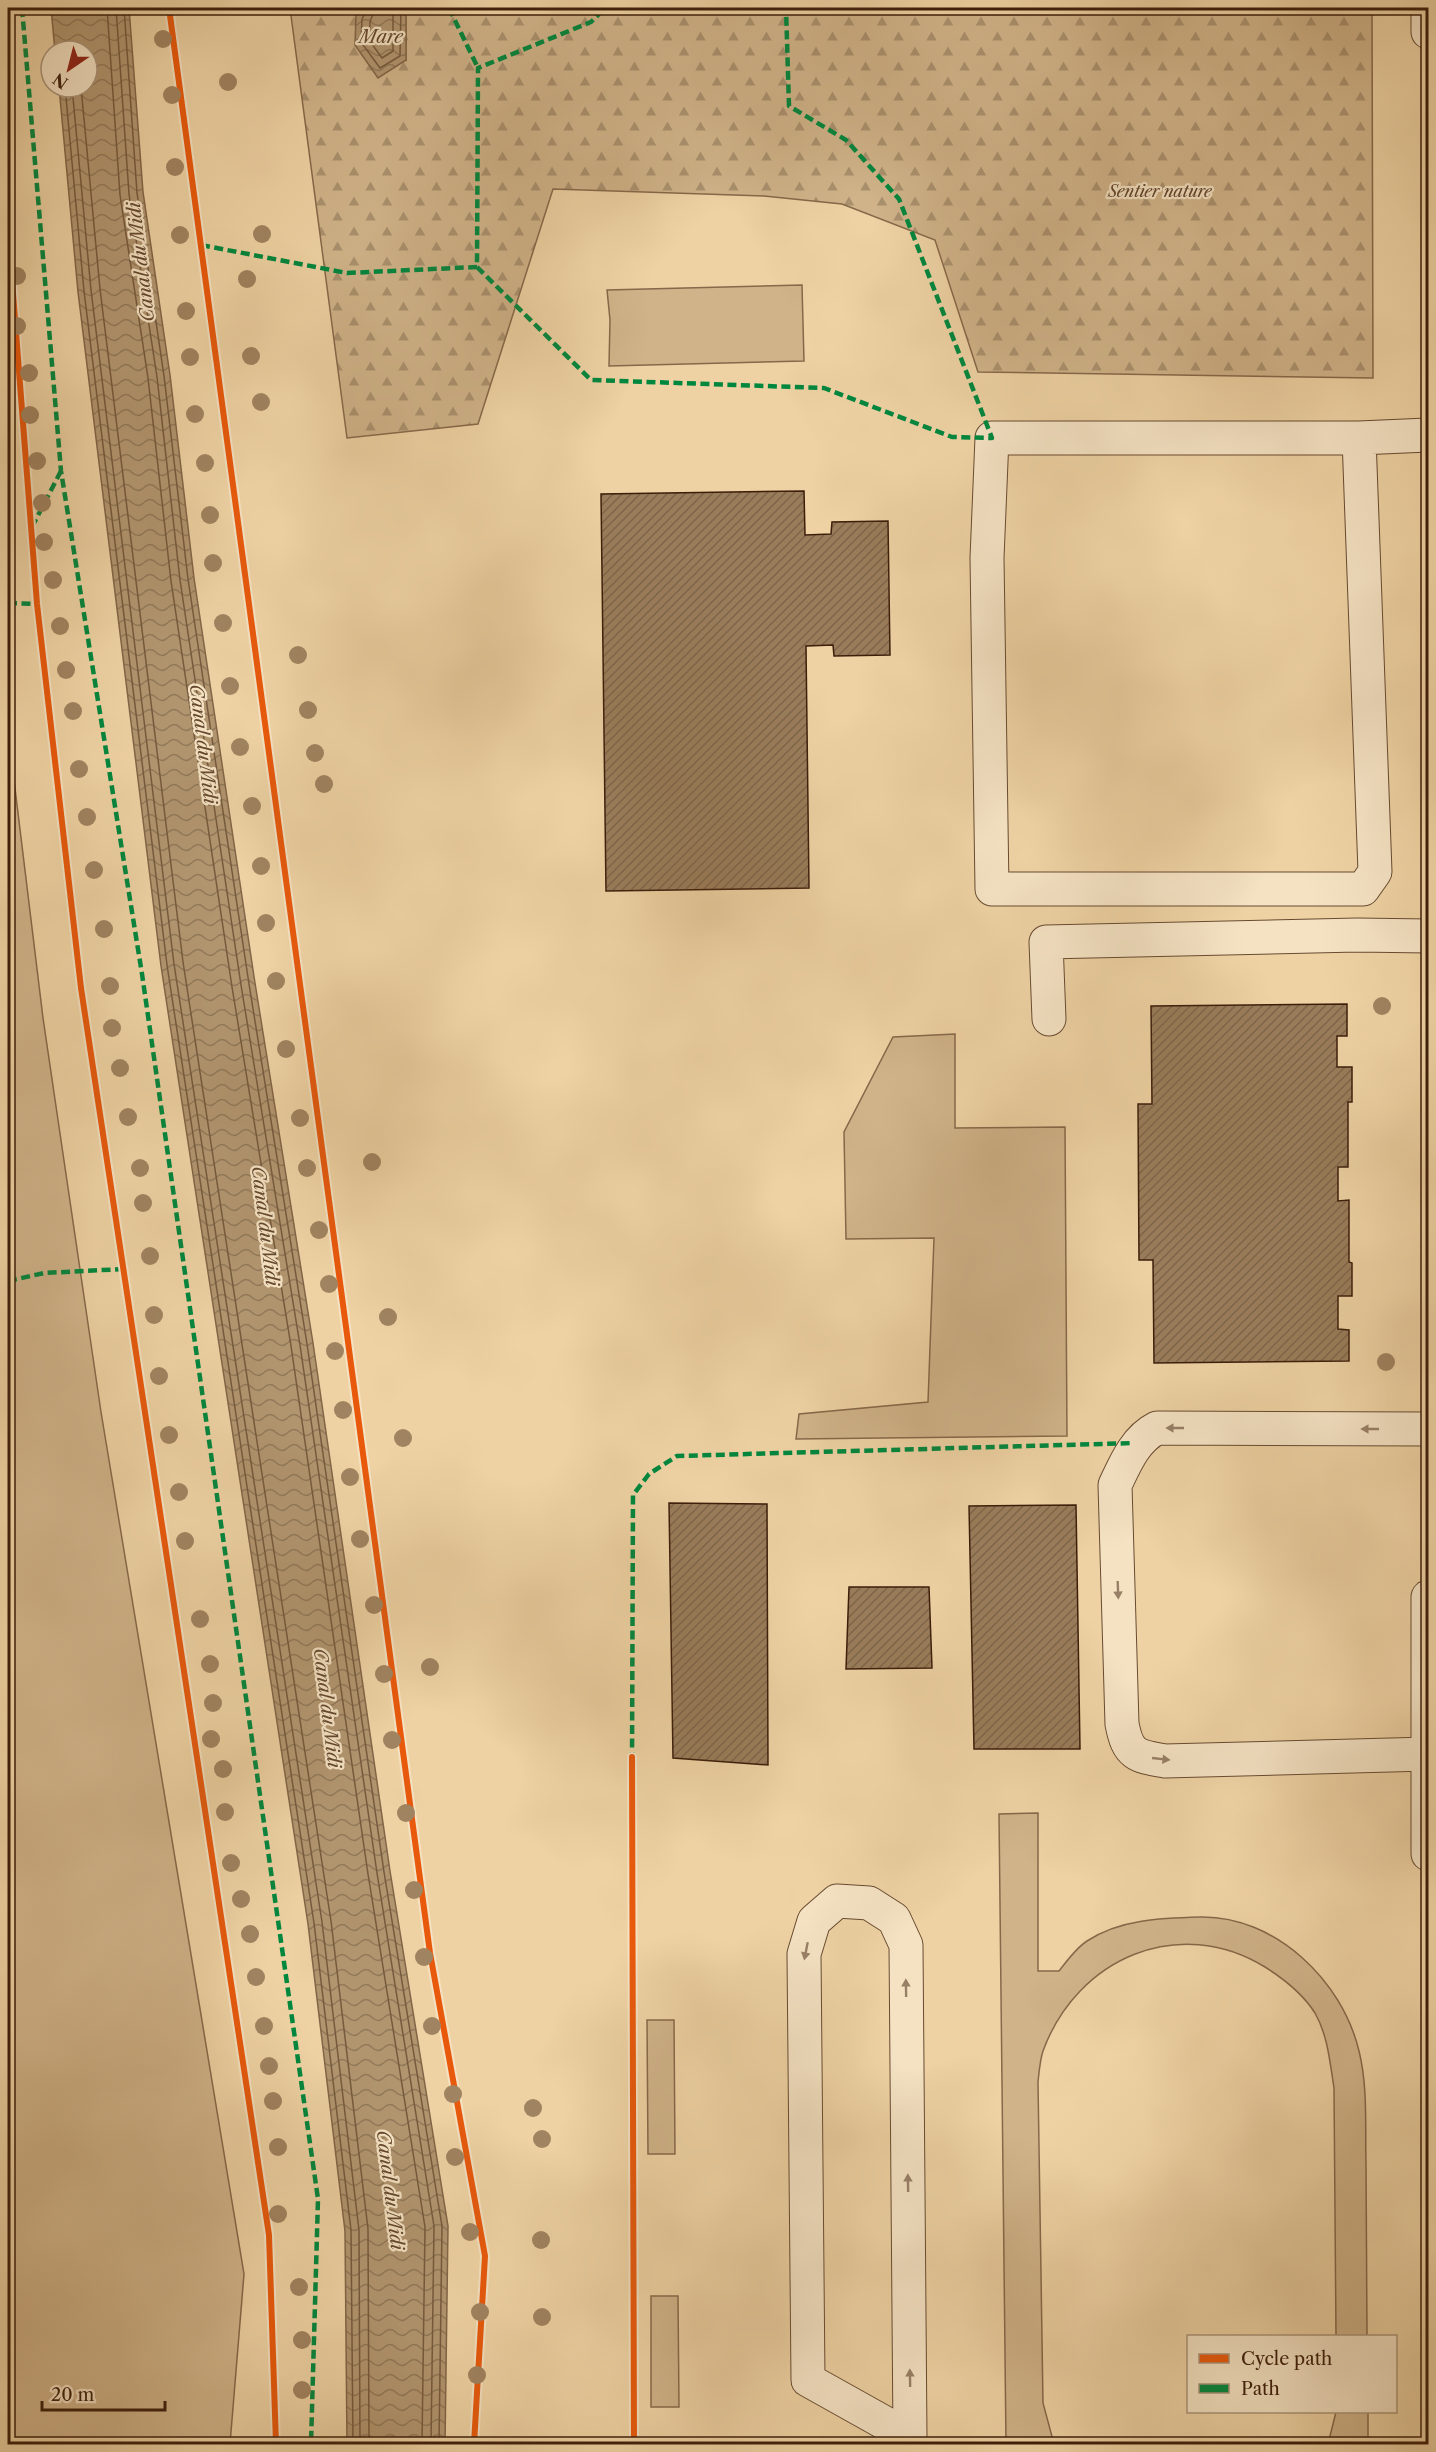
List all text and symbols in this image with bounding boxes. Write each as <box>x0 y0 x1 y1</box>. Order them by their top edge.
water label: Mare <box>357 26 404 48</box>
north arrow <box>39 39 99 99</box>
text: N <box>49 69 72 93</box>
park label: Sentier nature <box>1107 181 1213 201</box>
water label: Canal du Midi <box>123 199 159 323</box>
water label: Canal du Midi <box>185 683 221 807</box>
water label: Canal du Midi <box>247 1165 283 1289</box>
one-way arrow <box>1166 1423 1185 1433</box>
one-way arrow <box>1361 1424 1380 1434</box>
one-way arrow <box>1113 1580 1123 1599</box>
water label: Canal du Midi <box>309 1647 345 1771</box>
one-way arrow <box>1152 1754 1171 1764</box>
one-way arrow <box>801 1942 810 1961</box>
one-way arrow <box>901 1979 911 1998</box>
water label: Canal du Midi <box>372 2129 408 2253</box>
one-way arrow <box>903 2174 913 2193</box>
legend <box>1187 2335 1397 2413</box>
text: Cycle path <box>1241 2348 1332 2370</box>
one-way arrow <box>905 2369 915 2388</box>
scale bar <box>42 2374 165 2412</box>
text: Path <box>1241 2378 1280 2400</box>
text: 20 m <box>51 2384 95 2406</box>

